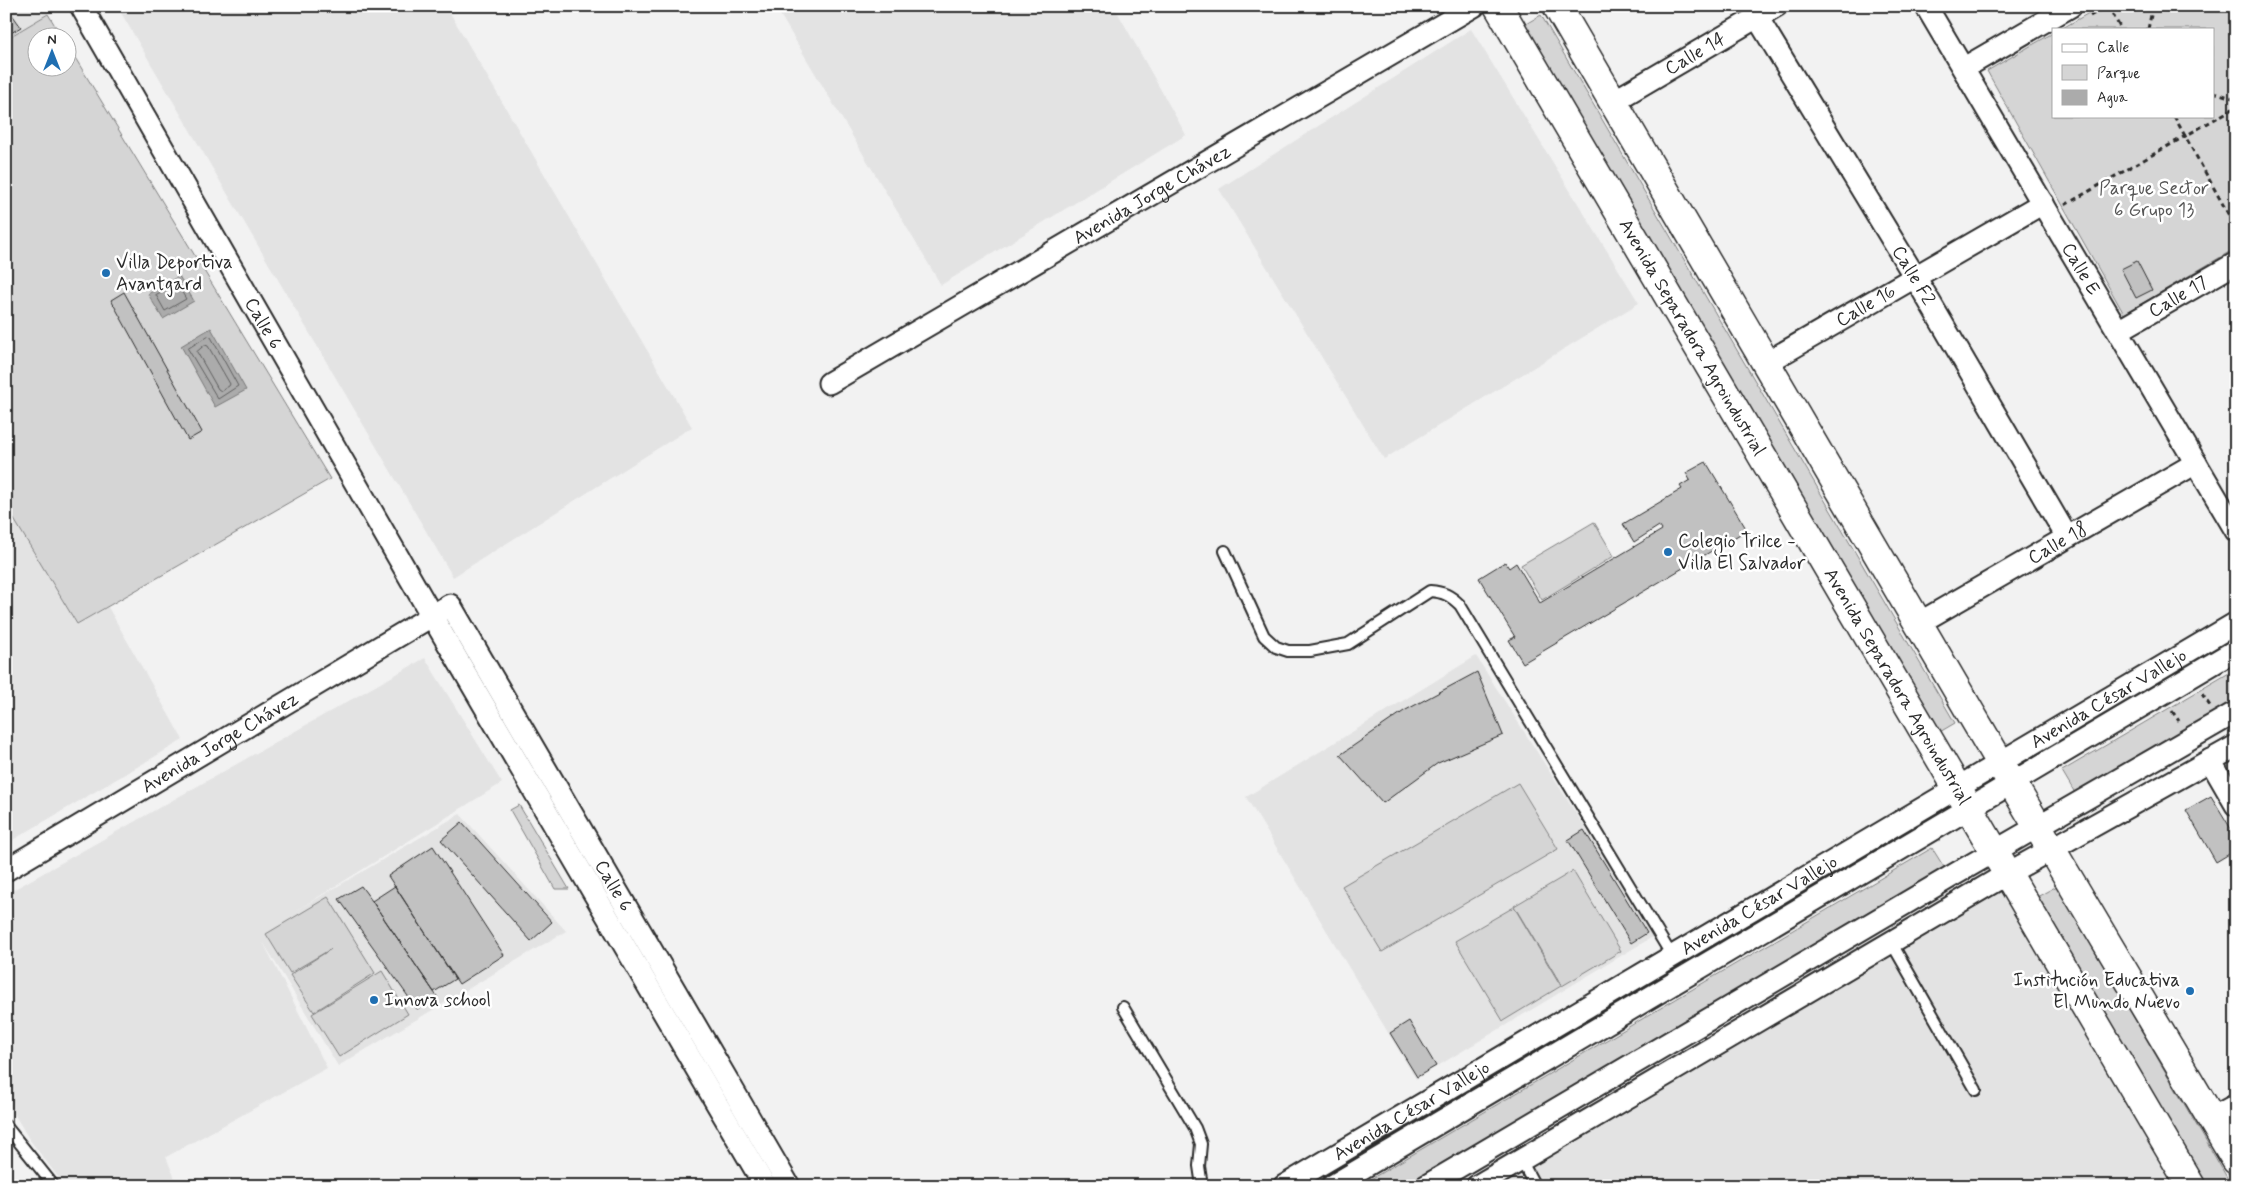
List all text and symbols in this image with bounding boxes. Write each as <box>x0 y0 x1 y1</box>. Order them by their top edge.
street label: Calle 14 <box>1660 26 1730 81</box>
north arrow <box>28 28 78 78</box>
legend <box>2052 28 2214 118</box>
text: N <box>47 31 57 49</box>
text: Calle <box>2097 38 2129 58</box>
text: Parque <box>2097 64 2140 84</box>
text: Agua <box>2097 88 2129 108</box>
street label: Avenida Jorge Chávez <box>1068 138 1235 250</box>
park label: Parque Sector 6 Grupo 13 <box>2099 176 2209 223</box>
street label: Avenida Separadora Agroindustrial <box>1613 214 1772 460</box>
street label: Calle E <box>2056 238 2106 300</box>
street label: Calle F2 <box>1886 241 1941 310</box>
place label: Villa Deportiva Avantgard <box>116 250 233 298</box>
marker: Villa Deportiva Avantgard <box>100 267 112 279</box>
street label: Calle 17 <box>2144 270 2212 323</box>
street label: Calle 16 <box>1831 278 1900 333</box>
street label: Calle 6 <box>239 293 288 354</box>
street label: Calle 18 <box>2023 516 2092 570</box>
place label: Colegio Trilce - Villa El Salvador <box>1678 529 1805 576</box>
marker: Colegio Trilce - Villa El Salvador <box>1662 546 1674 558</box>
street label: Avenida Separadora Agroindustrial <box>1818 563 1977 810</box>
street label: Avenida César Vallejo <box>2026 642 2191 754</box>
street label: Avenida Jorge Chávez <box>137 686 303 799</box>
street label: Avenida César Vallejo <box>1676 849 1842 961</box>
street label: Calle 6 <box>589 855 639 916</box>
place label: Institución Educativa El Mundo Nuevo <box>2013 968 2180 1015</box>
marker: Institución Educativa El Mundo Nuevo <box>2184 985 2196 997</box>
place label: Innova school <box>384 988 491 1013</box>
marker: Innova school <box>368 994 380 1006</box>
street label: Avenida César Vallejo <box>1329 1055 1494 1167</box>

